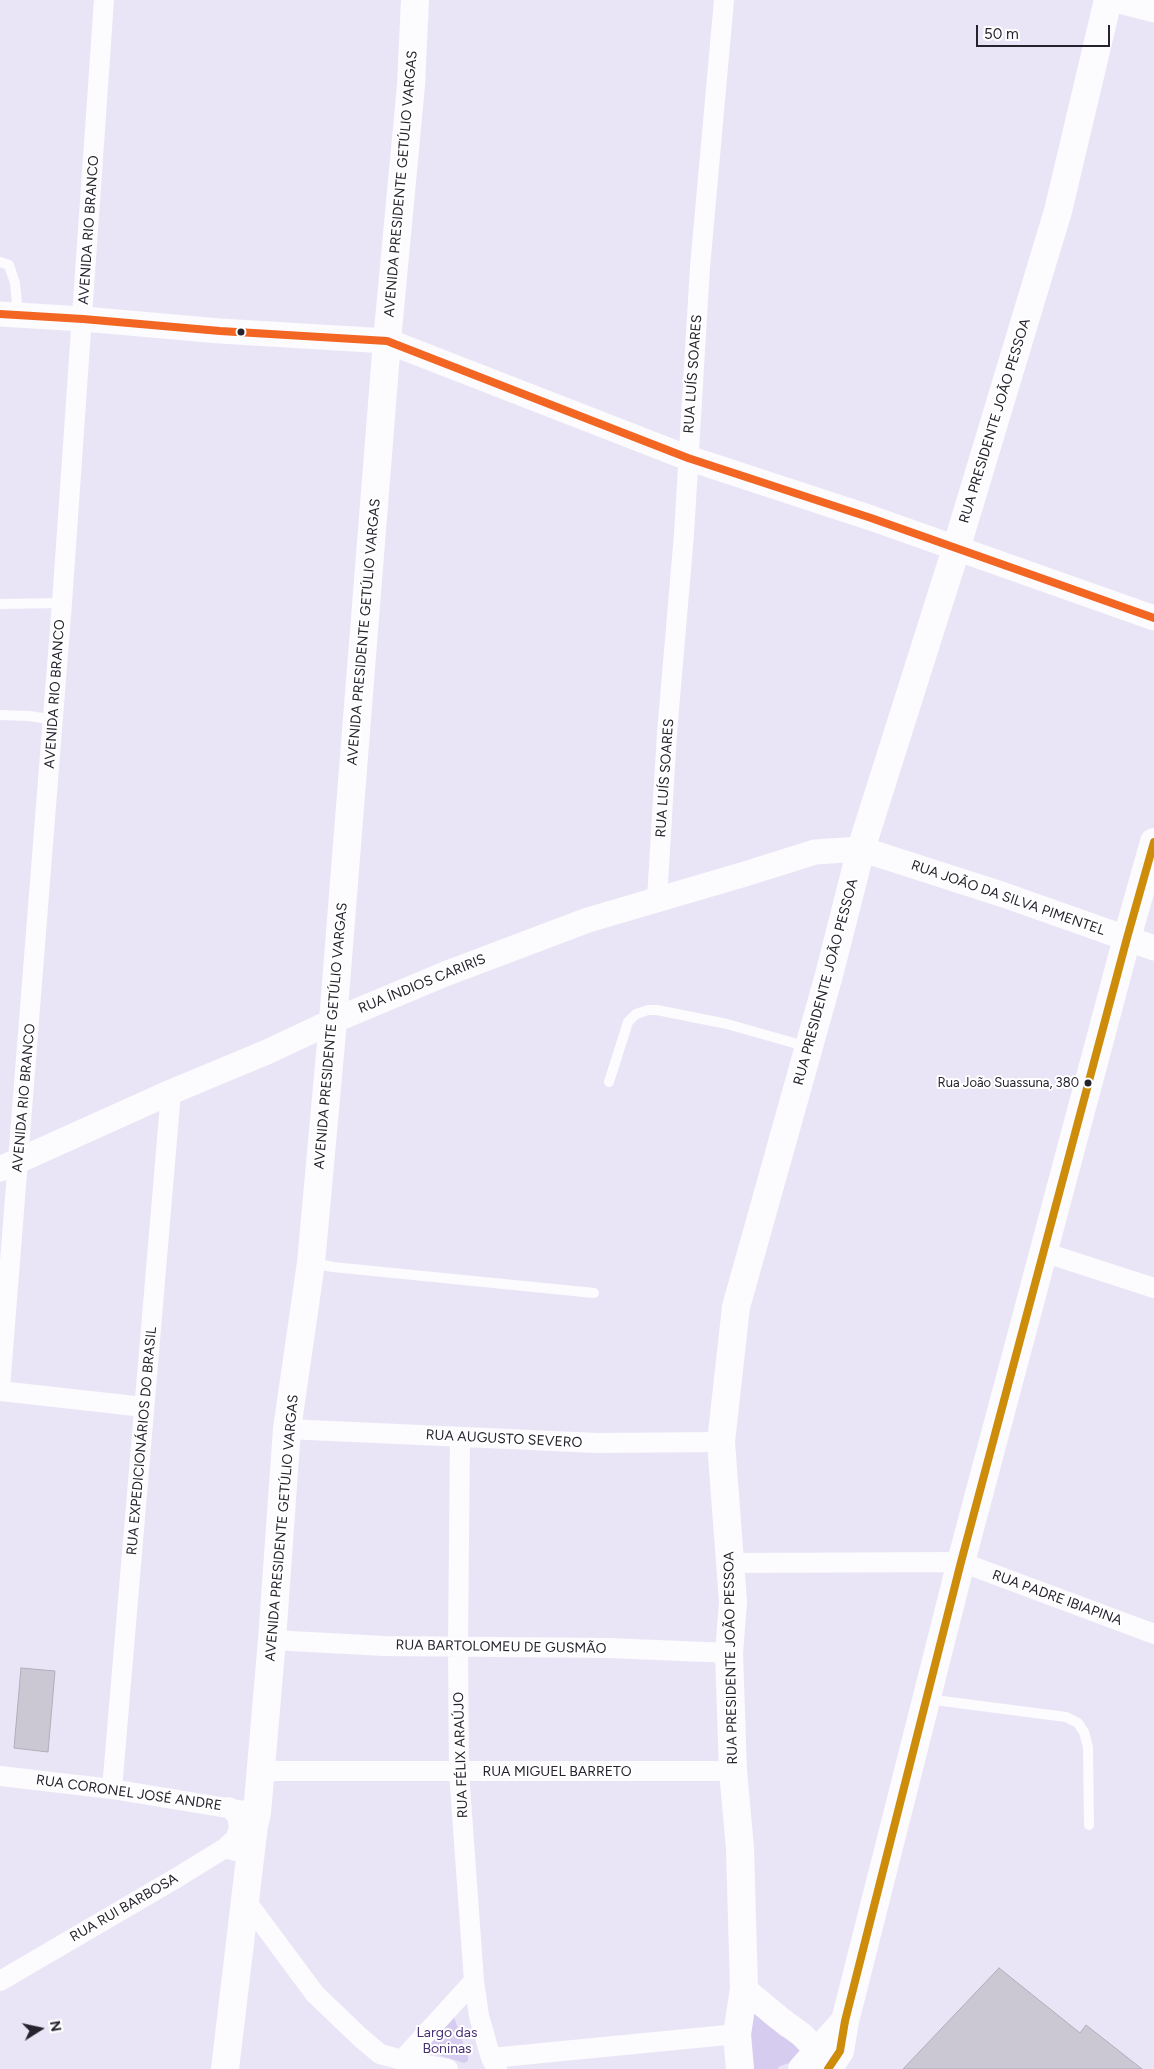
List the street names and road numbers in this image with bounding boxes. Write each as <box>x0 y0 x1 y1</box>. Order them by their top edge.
street label: AVENIDA PRESIDENTE GETÚLIO VARGAS <box>381 50 421 318</box>
street label: AVENIDA RIO BRANCO <box>75 155 103 305</box>
street label: RUA LUÍS SOARES <box>680 314 706 434</box>
street label: RUA PRESIDENTE JOÃO PESSOA <box>956 317 1034 525</box>
street label: AVENIDA PRESIDENTE GETÚLIO VARGAS <box>344 498 384 766</box>
street label: AVENIDA RIO BRANCO <box>41 619 69 769</box>
street label: RUA LUÍS SOARES <box>652 718 678 838</box>
street label: RUA JOÃO DA SILVA PIMENTEL <box>909 857 1107 939</box>
street label: RUA PRESIDENTE JOÃO PESSOA <box>790 877 862 1087</box>
street label: AVENIDA PRESIDENTE GETÚLIO VARGAS <box>311 902 351 1170</box>
street label: RUA ÍNDIOS CARIRIS <box>356 951 488 1017</box>
street label: AVENIDA RIO BRANCO <box>9 1023 39 1173</box>
street label: RUA EXPEDICIONÁRIOS DO BRASIL <box>124 1326 160 1556</box>
street label: AVENIDA PRESIDENTE GETÚLIO VARGAS <box>262 1394 302 1662</box>
street label: RUA AUGUSTO SEVERO <box>425 1427 583 1451</box>
street label: RUA PRESIDENTE JOÃO PESSOA <box>721 1551 741 1765</box>
street label: RUA PADRE IBIAPINA <box>990 1567 1124 1629</box>
street label: RUA BARTOLOMEU DE GUSMÃO <box>395 1637 607 1657</box>
street label: RUA FÉLIX ARAÚJO <box>450 1692 472 1818</box>
street label: RUA MIGUEL BARRETO <box>482 1764 632 1780</box>
street label: RUA CORONEL JOSÉ ANDRE <box>35 1772 223 1814</box>
street label: RUA RUI BARBOSA <box>67 1870 181 1946</box>

